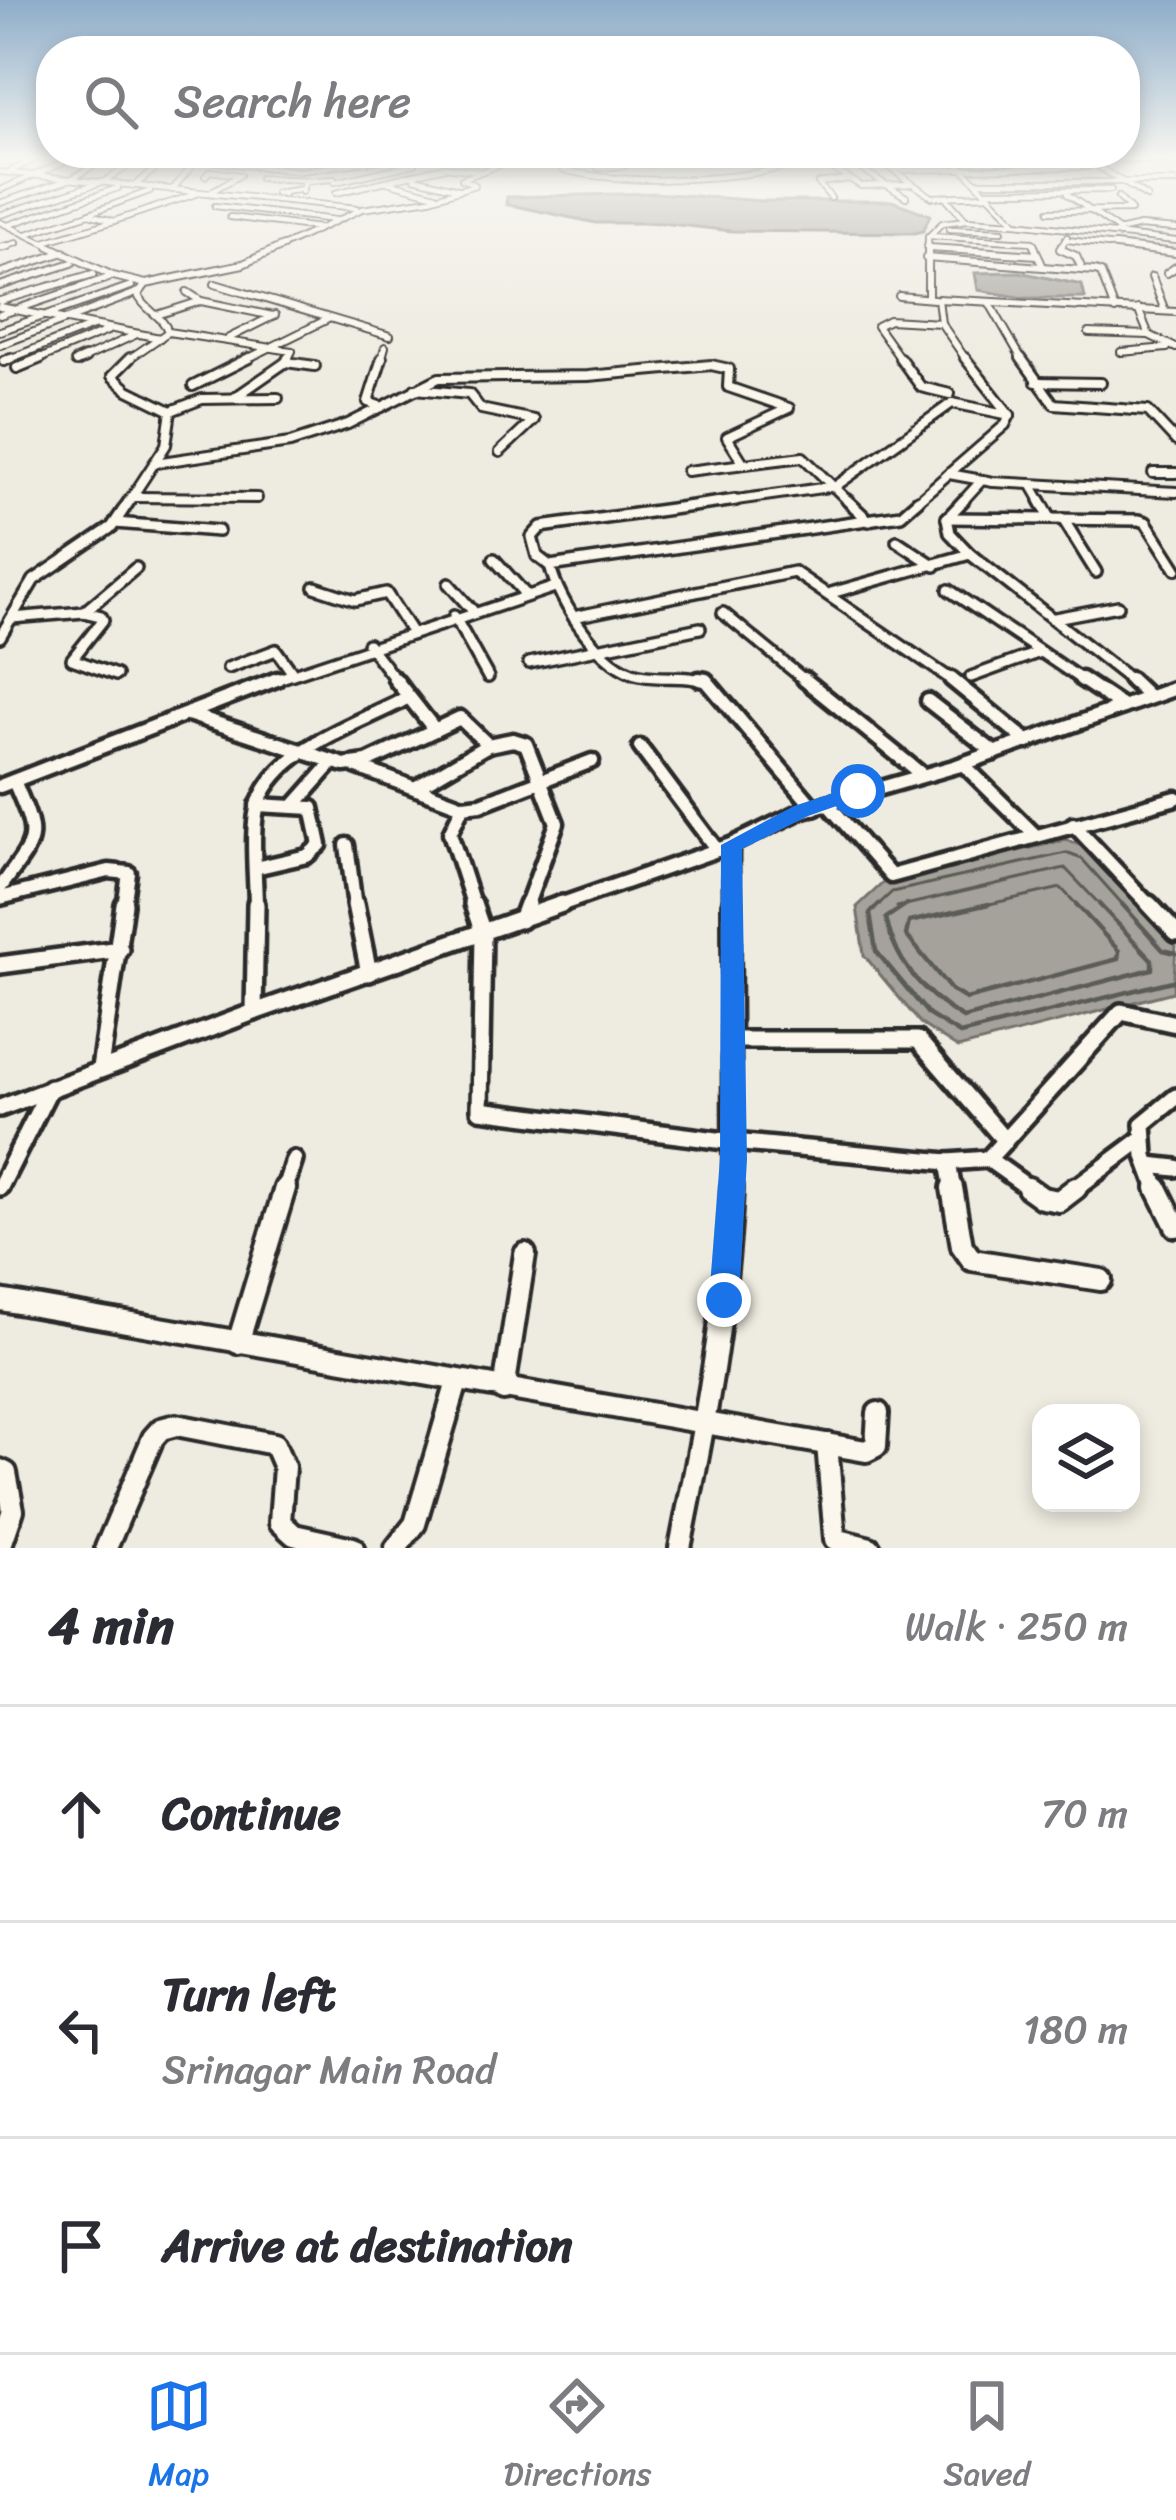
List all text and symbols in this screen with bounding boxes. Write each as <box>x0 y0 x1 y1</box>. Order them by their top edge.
search box <box>36 36 1140 168</box>
text: Search here <box>174 62 411 142</box>
icon: search <box>78 69 144 135</box>
route start <box>831 764 885 818</box>
route end <box>697 1273 751 1327</box>
map controls <box>1032 1404 1140 1512</box>
button: layers <box>1032 1404 1140 1512</box>
text: 4 min <box>48 1581 174 1671</box>
text: Walk · 250 m <box>905 1592 1128 1661</box>
text: Continue <box>162 1774 341 1854</box>
text: 70 m <box>1041 1779 1128 1848</box>
icon: ahead <box>48 1781 114 1847</box>
text: Turn left <box>162 1955 335 2035</box>
text: 180 m <box>1023 1995 1128 2064</box>
icon: left <box>48 1997 114 2063</box>
text: Srinagar Main Road <box>162 2035 496 2104</box>
text: Arrive at destination <box>162 2206 572 2286</box>
icon: arrive <box>48 2213 114 2279</box>
tab: Map <box>146 2373 212 2503</box>
tab: Directions <box>504 2373 651 2503</box>
tab: Saved <box>943 2373 1030 2503</box>

